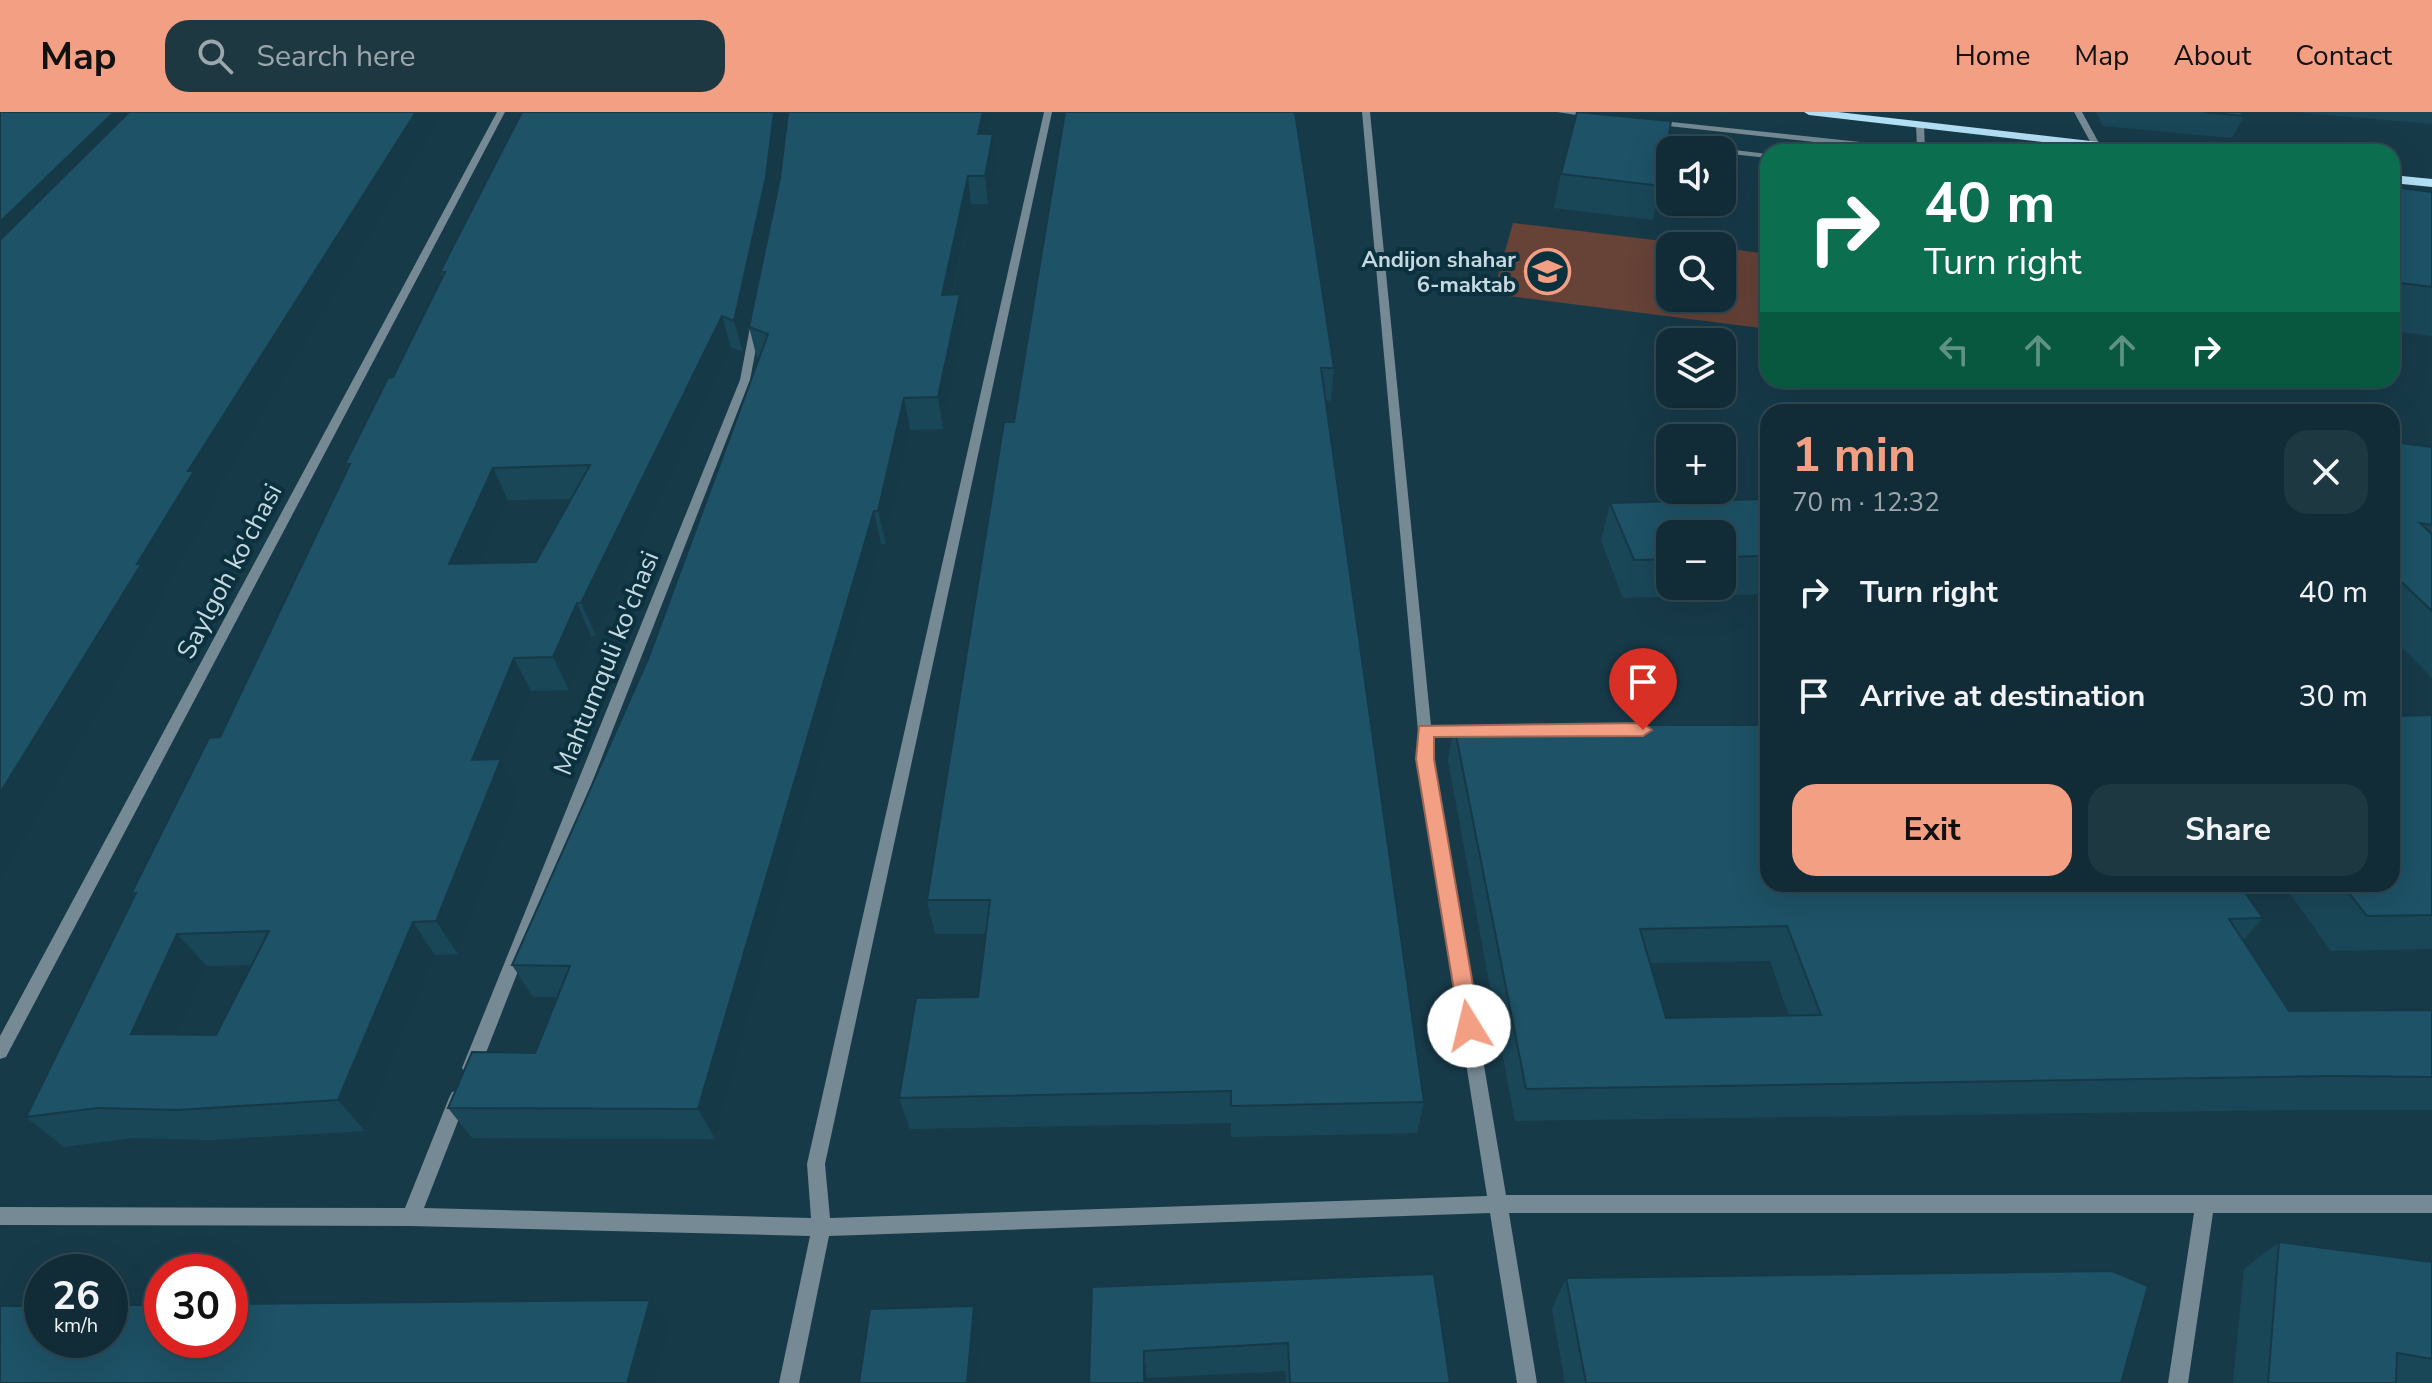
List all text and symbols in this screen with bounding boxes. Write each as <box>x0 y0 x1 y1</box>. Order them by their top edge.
search box <box>165 20 725 92</box>
text: Map <box>40 31 117 82</box>
icon: search <box>193 34 237 78</box>
text: Search here <box>257 36 416 77</box>
text: Home <box>1955 37 2030 75</box>
text: Map <box>2074 37 2129 75</box>
text: About <box>2173 37 2251 75</box>
text: Contact <box>2295 37 2392 75</box>
map controls <box>1656 136 1736 600</box>
button: sound <box>1656 136 1736 216</box>
text: 40 m <box>1924 165 2055 242</box>
icon: right <box>1792 176 1896 280</box>
button: search <box>1656 232 1736 312</box>
text: Turn right <box>1924 238 2081 287</box>
place label: Andijon shahar 6-maktab <box>1362 245 1516 300</box>
school or university icon: Andijon shahar 6-maktab <box>1523 248 1571 296</box>
button: layers <box>1656 328 1736 408</box>
icon: left <box>1932 328 1976 372</box>
icon: ahead <box>2016 328 2060 372</box>
icon: ahead <box>2100 328 2144 372</box>
icon: right <box>2184 328 2228 372</box>
text: 1 min <box>1792 422 1916 488</box>
button: + <box>1656 424 1736 504</box>
button: close <box>2284 430 2368 514</box>
street label: Saylgoh ko'chasi <box>169 477 290 665</box>
text: 70 m · 12:32 <box>1792 485 1940 520</box>
button: − <box>1656 520 1736 600</box>
street label: Mahtumquli ko'chasi <box>545 546 667 780</box>
icon: right <box>1792 570 1836 614</box>
text: Turn right <box>1860 572 1998 613</box>
text: 40 m <box>2299 572 2368 613</box>
pin <box>1609 648 1677 730</box>
icon: arrive <box>1621 660 1665 704</box>
icon: arrive <box>1792 674 1836 718</box>
text: Arrive at destination <box>1860 676 2145 717</box>
text: 30 m <box>2299 676 2368 717</box>
button: Exit <box>1792 784 2072 876</box>
button: Share <box>2088 784 2368 876</box>
position arrow <box>1427 984 1511 1068</box>
speed limit sign: 30 <box>144 1254 248 1358</box>
text: 26 <box>52 1269 100 1323</box>
text: km/h <box>54 1312 98 1339</box>

